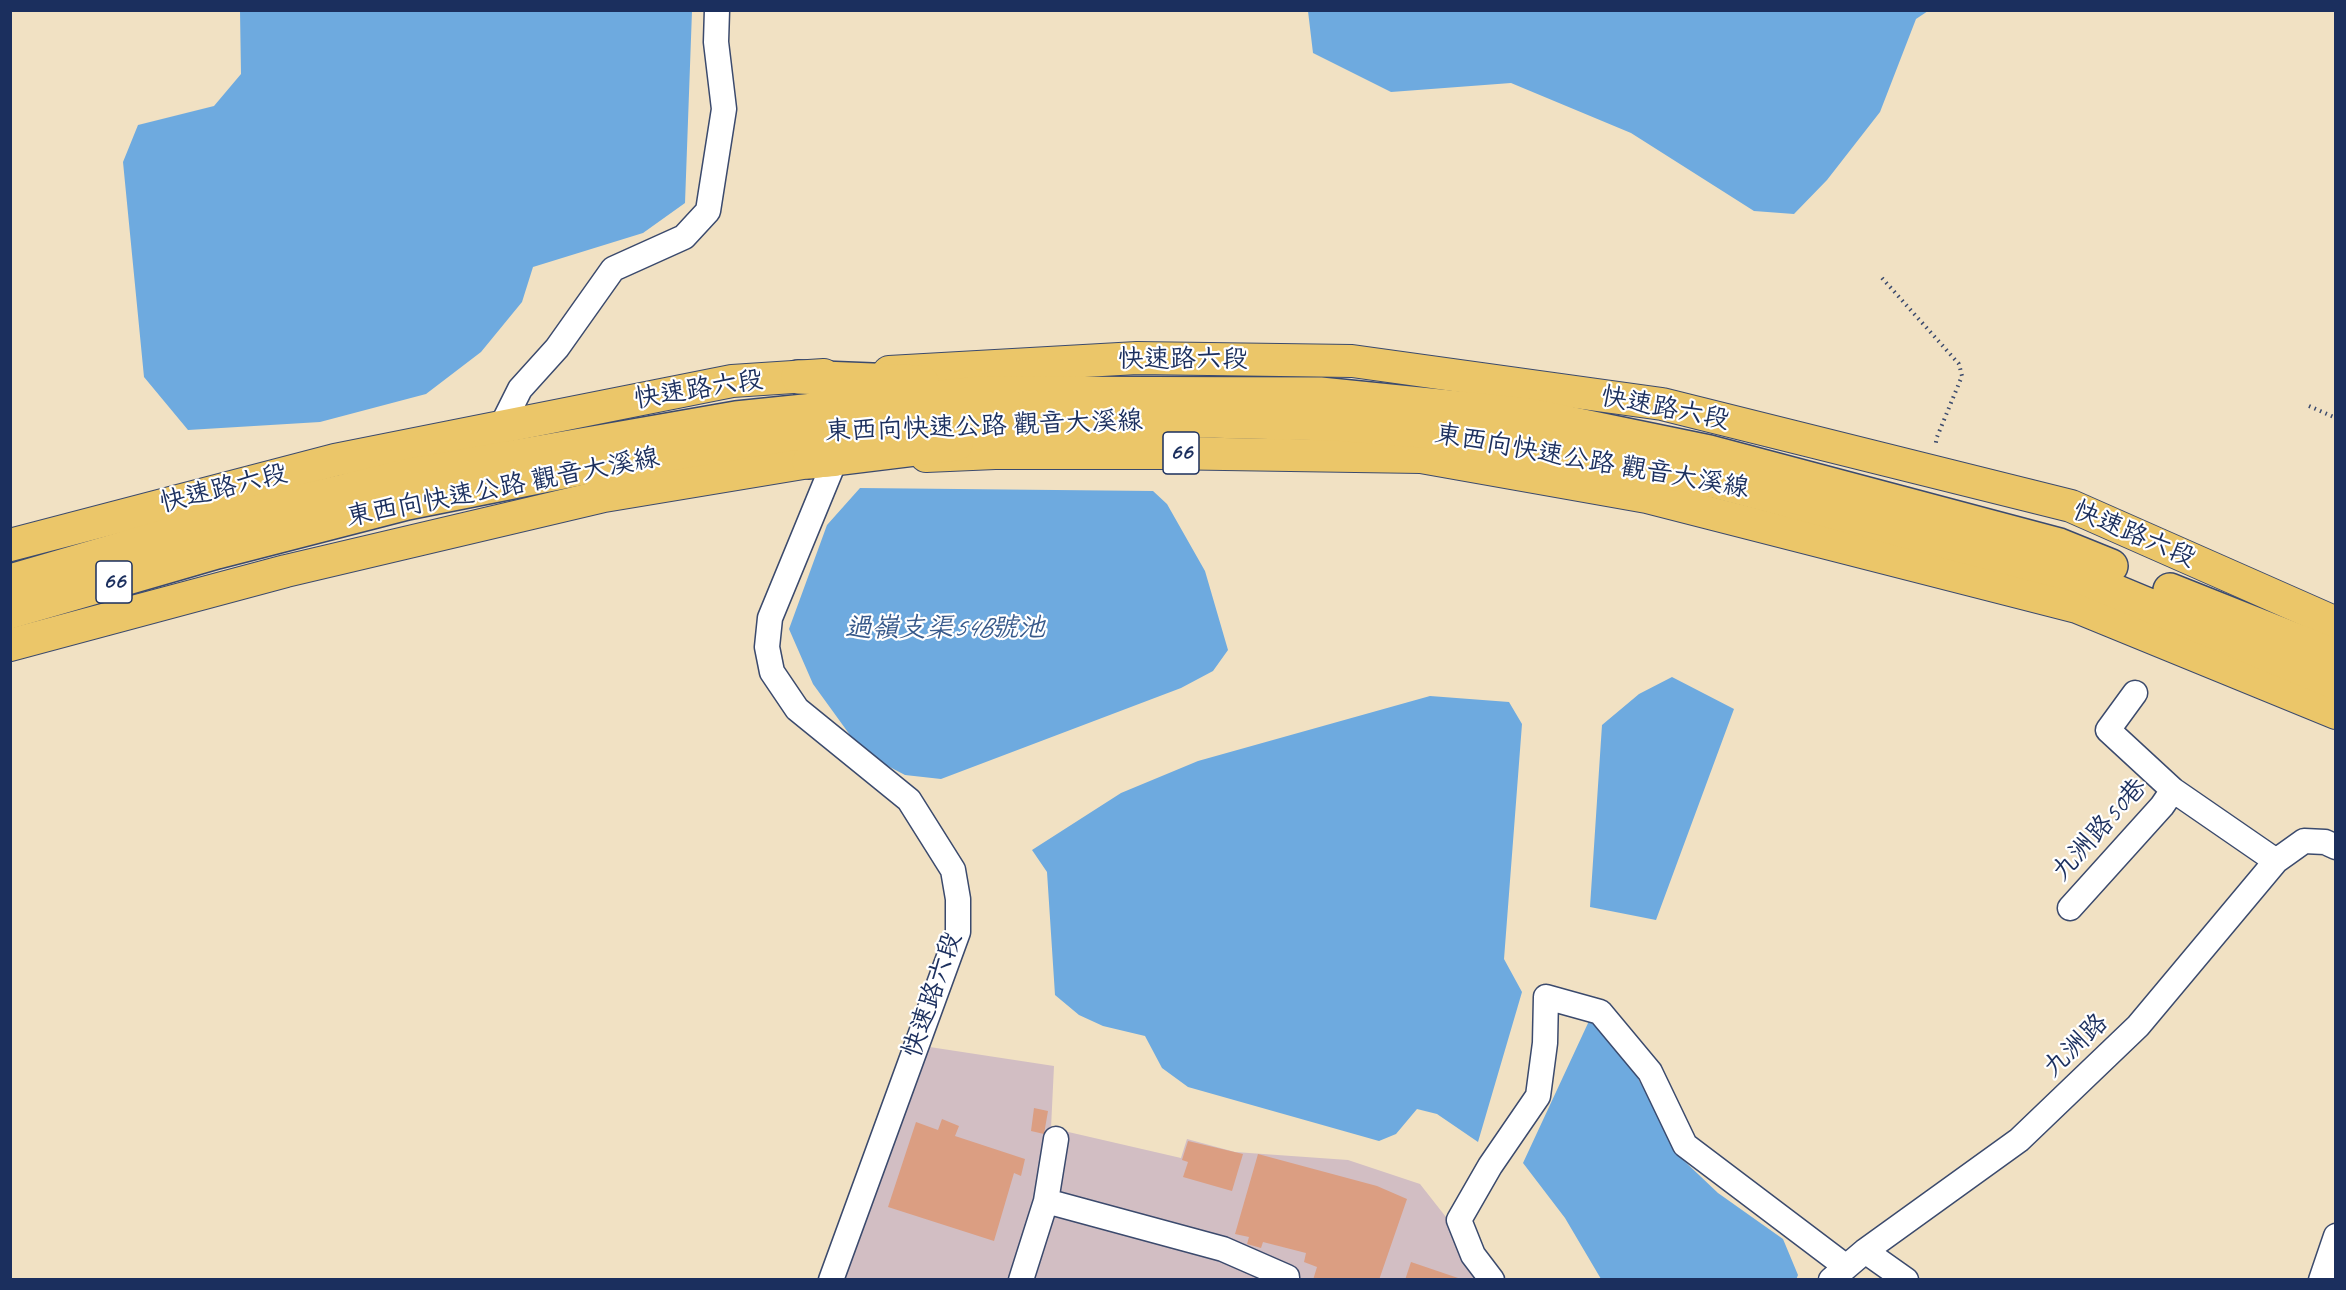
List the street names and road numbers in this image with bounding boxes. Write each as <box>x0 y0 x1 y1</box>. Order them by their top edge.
street label: 快速路六段 <box>1118 344 1248 376</box>
street label: 快速路六段 <box>632 364 766 416</box>
street label: 快速路六段 <box>1598 381 1732 437</box>
street label: 東西向快速公路 觀音大溪線 <box>824 406 1144 448</box>
street label: 東西向快速公路 觀音大溪線 <box>1433 419 1751 505</box>
road number: 66 <box>1163 432 1199 474</box>
street label: 東西向快速公路 觀音大溪線 <box>344 442 662 534</box>
street label: 快速路六段 <box>157 458 291 520</box>
street label: 快速路六段 <box>2068 495 2200 575</box>
road number: 66 <box>96 561 132 603</box>
street label: 九洲路50巷 <box>2046 772 2154 888</box>
street label: 快速路六段 <box>897 928 969 1062</box>
street label: 九洲路 <box>2037 1008 2115 1084</box>

